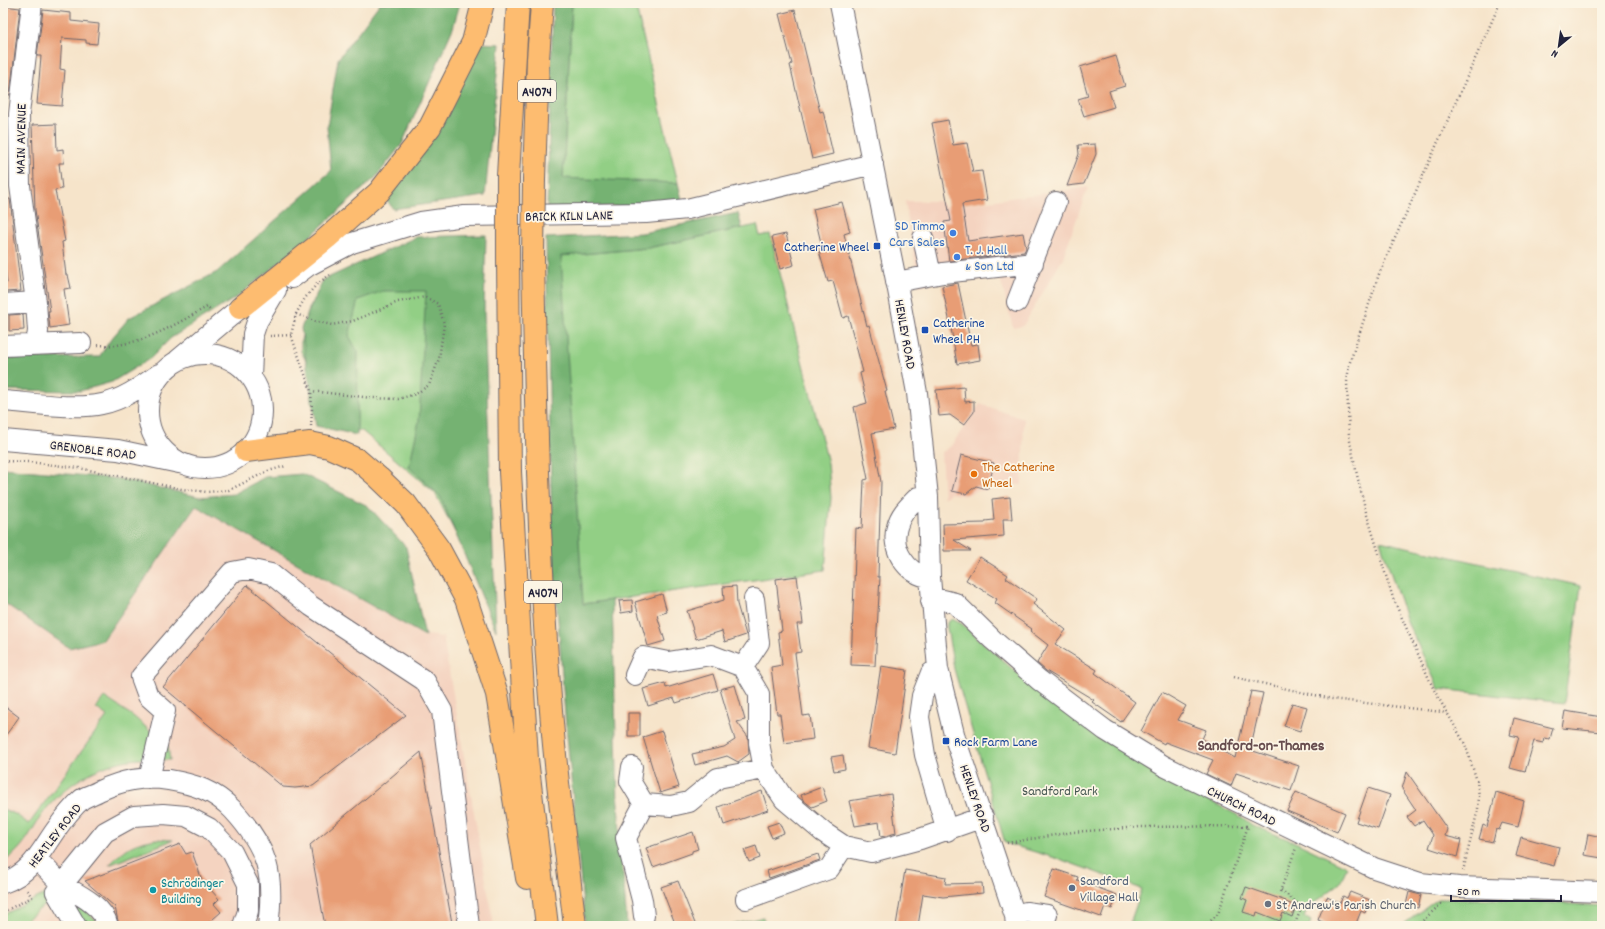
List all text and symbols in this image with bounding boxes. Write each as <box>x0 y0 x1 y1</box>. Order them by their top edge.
north arrow <box>1539 26 1579 66</box>
text: N <box>1548 44 1561 61</box>
road number: A4074 <box>518 80 556 102</box>
street label: MAIN AVENUE <box>11 103 33 175</box>
street label: BRICK KILN LANE <box>525 206 614 228</box>
place label: SD Timmo Cars Sales <box>889 217 945 253</box>
marker: SD Timmo Cars Sales <box>948 228 958 238</box>
place label: Catherine Wheel <box>784 238 870 258</box>
marker: Catherine Wheel <box>872 241 882 251</box>
place label: T. J. Hall & Son Ltd <box>965 241 1014 277</box>
marker: T. J. Hall & Son Ltd <box>952 252 962 262</box>
street label: HENLEY ROAD <box>888 298 920 371</box>
place label: Catherine Wheel PH <box>933 314 985 350</box>
marker: Catherine Wheel PH <box>920 325 930 335</box>
street label: GRENOBLE ROAD <box>48 436 137 466</box>
place label: The Catherine Wheel <box>982 458 1055 494</box>
marker: The Catherine Wheel <box>969 469 979 479</box>
road number: A4074 <box>524 581 562 603</box>
place label: Rock Farm Lane <box>954 733 1037 753</box>
district label: Sandford-on-Thames <box>1197 735 1325 758</box>
marker: Rock Farm Lane <box>941 736 951 746</box>
street label: HENLEY ROAD <box>953 762 995 835</box>
street label: CHURCH ROAD <box>1203 781 1279 832</box>
park label: Sandford Park <box>1022 782 1098 802</box>
street label: HEATLEY ROAD <box>24 800 87 873</box>
place label: Sandford Village Hall <box>1080 872 1139 908</box>
place label: Schrödinger Building <box>161 874 225 910</box>
scale bar <box>1451 877 1561 903</box>
marker: Sandford Village Hall <box>1067 883 1077 893</box>
text: 50 m <box>1457 884 1480 901</box>
marker: Schrödinger Building <box>148 885 158 895</box>
place label: St Andrew's Parish Church <box>1276 896 1416 916</box>
marker: St Andrew's Parish Church <box>1263 899 1273 909</box>

